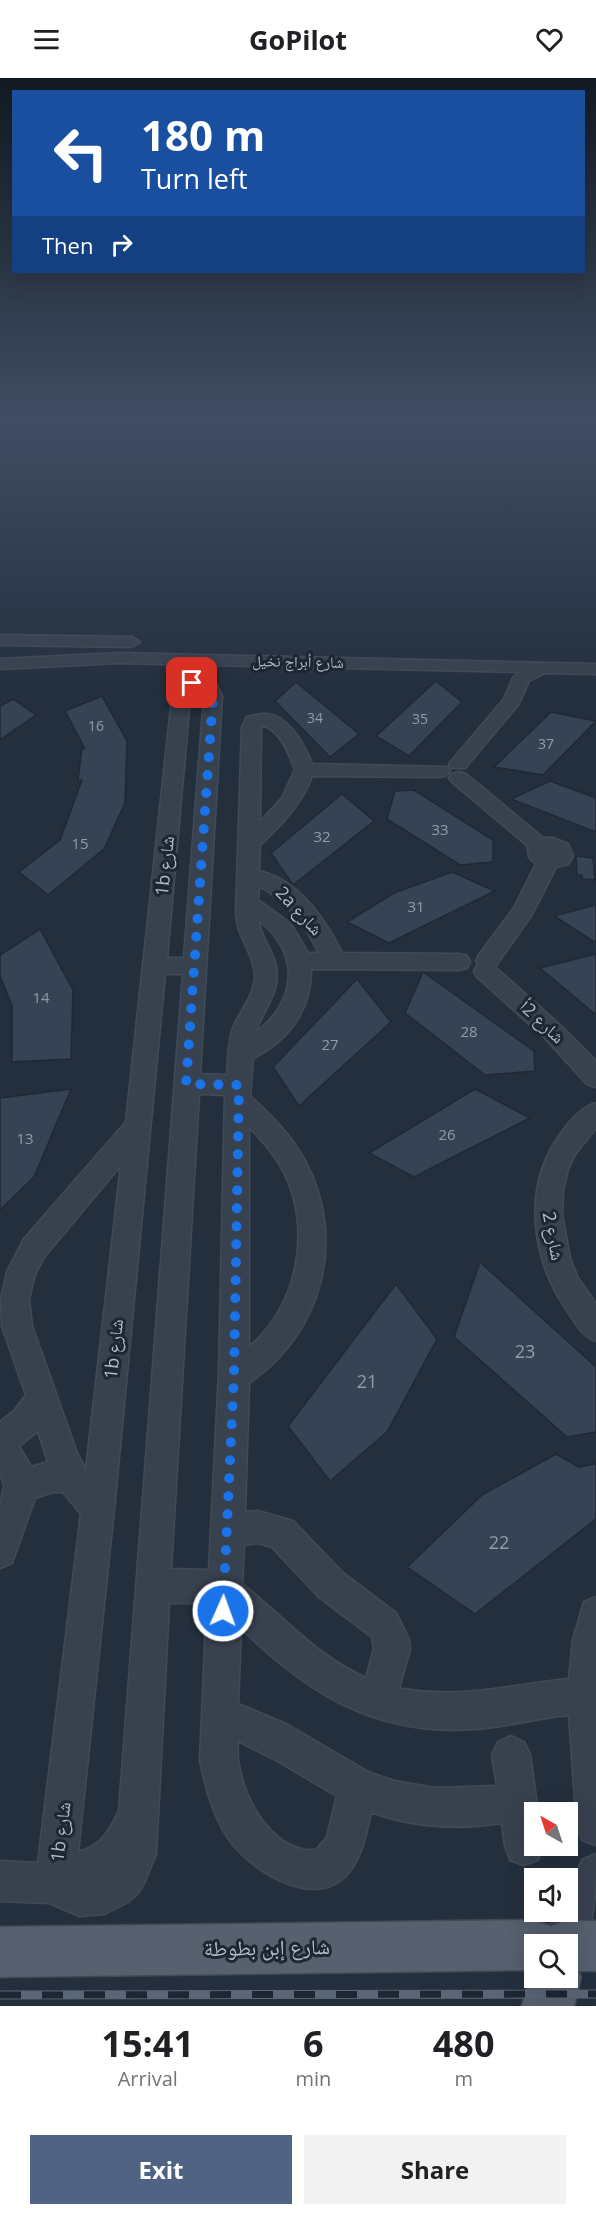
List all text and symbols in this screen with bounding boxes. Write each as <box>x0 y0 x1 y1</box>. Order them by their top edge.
text: GoPilot <box>249 21 347 58</box>
icon: menu <box>30 23 63 56</box>
icon: heart <box>533 23 566 56</box>
text: 180 m <box>141 106 265 163</box>
icon: left <box>42 114 120 192</box>
text: Turn left <box>141 160 248 197</box>
icon: right <box>105 228 138 261</box>
text: Then <box>42 230 93 260</box>
street label: شارع أبراج نخيل <box>252 650 344 673</box>
pin <box>166 657 217 708</box>
icon: arrive <box>175 666 208 699</box>
house number: 34 <box>307 708 323 727</box>
house number: 35 <box>412 709 428 728</box>
house number: 16 <box>88 716 104 735</box>
house number: 37 <box>538 734 554 753</box>
house number: 33 <box>431 819 449 839</box>
house number: 32 <box>313 826 331 846</box>
house number: 15 <box>71 833 89 853</box>
street label: 1b شارع <box>149 835 179 897</box>
street label: 2a شارع <box>271 880 329 940</box>
house number: 31 <box>407 896 425 916</box>
house number: 14 <box>32 987 50 1007</box>
street label: شارع 2أ <box>515 994 570 1048</box>
house number: 28 <box>460 1021 478 1041</box>
house number: 27 <box>321 1034 339 1054</box>
house number: 26 <box>438 1124 456 1144</box>
house number: 13 <box>16 1128 34 1148</box>
street label: شارع 2 <box>538 1209 570 1262</box>
street label: 1b شارع <box>98 1318 128 1380</box>
house number: 23 <box>515 1339 535 1363</box>
house number: 21 <box>357 1369 377 1393</box>
house number: 22 <box>489 1530 509 1554</box>
position arrow <box>191 1579 255 1643</box>
street label: 1b شارع <box>44 1801 76 1863</box>
north arrow <box>524 1802 578 1856</box>
map controls <box>524 1802 578 1988</box>
button: sound <box>524 1868 578 1922</box>
street label: شارع إبن بطوطة <box>204 1932 330 1963</box>
button: search <box>524 1934 578 1988</box>
text: 15:41 <box>101 2019 194 2068</box>
text: 6 <box>303 2019 324 2068</box>
text: 480 <box>433 2019 495 2068</box>
text: Arrival <box>118 2065 178 2092</box>
text: min <box>295 2065 331 2092</box>
text: m <box>454 2065 473 2092</box>
button: Exit <box>30 2135 292 2204</box>
button: Share <box>304 2135 566 2204</box>

